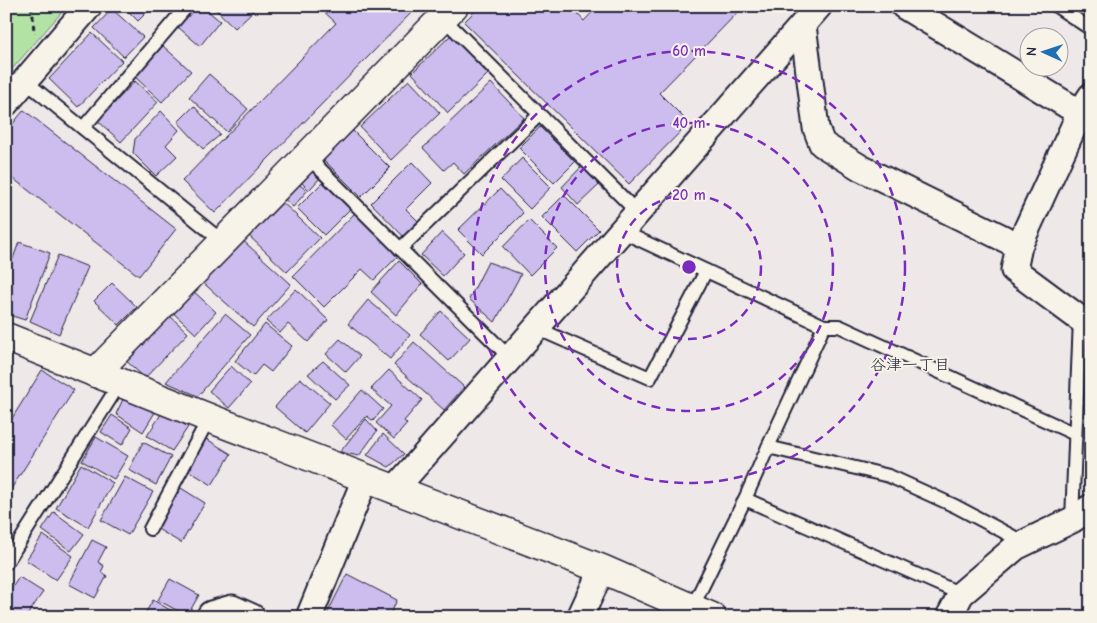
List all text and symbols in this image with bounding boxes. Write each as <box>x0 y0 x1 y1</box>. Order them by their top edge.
north arrow <box>1020 28 1070 78</box>
text: 60 m <box>672 42 706 60</box>
text: N <box>1023 46 1040 56</box>
text: 40 m <box>673 114 706 132</box>
text: 20 m <box>672 186 706 204</box>
centre of rings <box>680 258 698 276</box>
district label: 谷津一丁目 <box>870 356 950 374</box>

